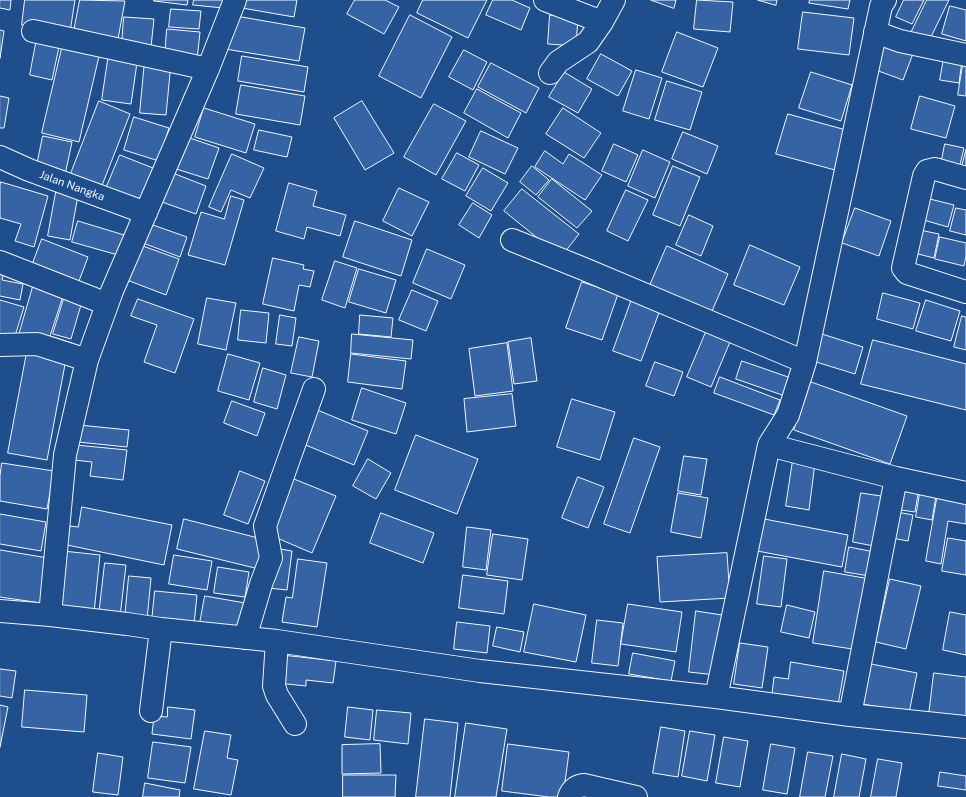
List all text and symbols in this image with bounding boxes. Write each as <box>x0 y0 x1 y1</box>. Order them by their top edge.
street label: Jalan Nangka <box>38 168 106 204</box>

